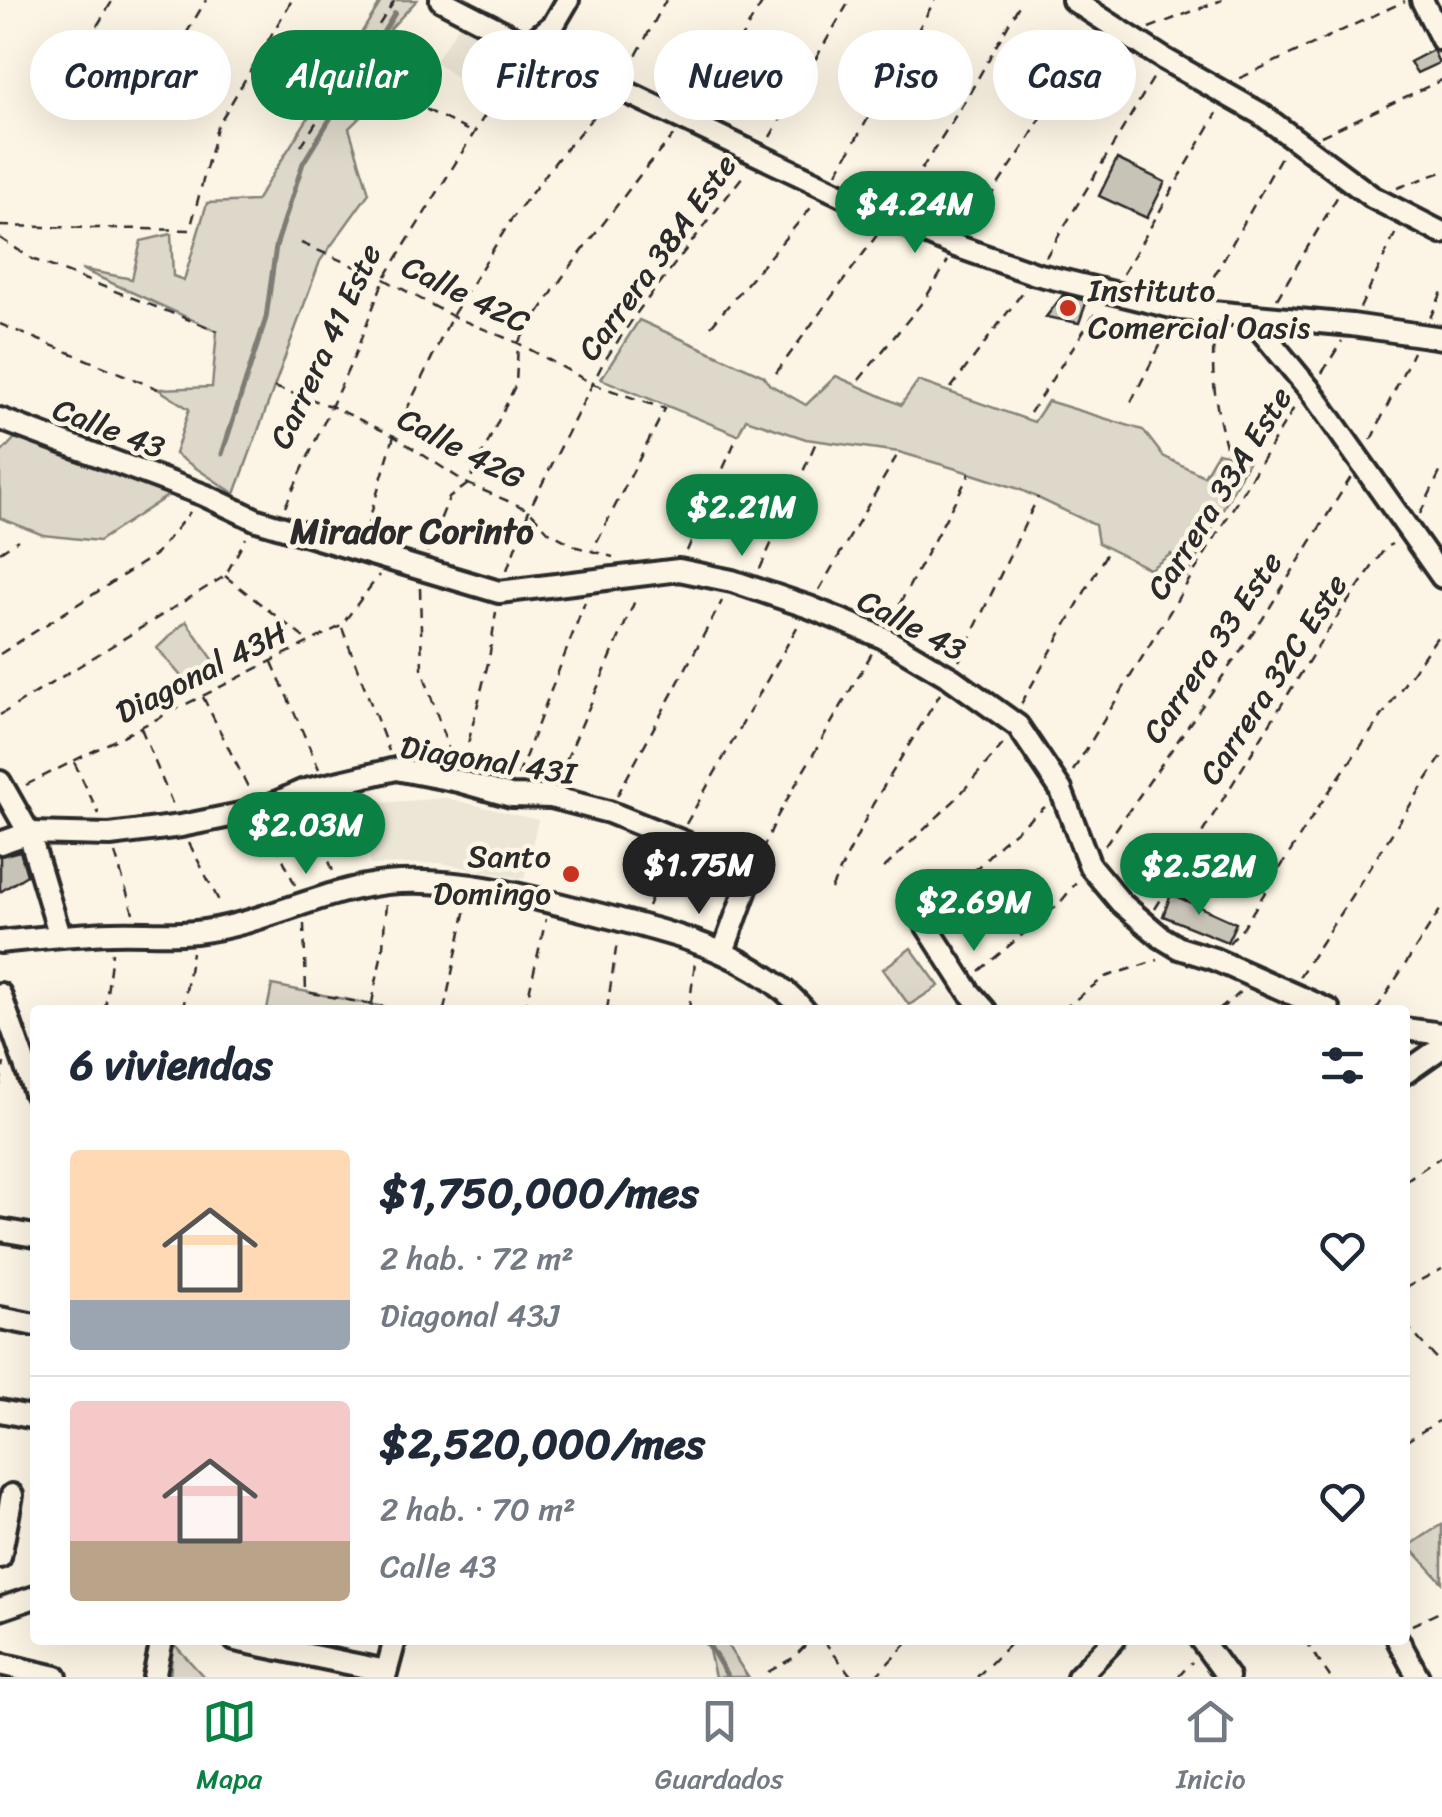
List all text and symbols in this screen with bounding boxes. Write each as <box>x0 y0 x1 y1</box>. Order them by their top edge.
chip: Comprar <box>30 30 231 120</box>
chip: Alquilar <box>251 30 442 120</box>
chip: Filtros <box>462 30 634 120</box>
chip: Nuevo <box>654 30 818 120</box>
chip: Piso <box>838 30 973 120</box>
chip: Casa <box>993 30 1136 120</box>
street label: Carrera 38A Este <box>562 141 753 373</box>
pin: $4.24M <box>834 171 996 256</box>
text: $4.24M <box>857 175 973 232</box>
street label: Carrera 41 Este <box>253 234 398 458</box>
street label: Calle 42C <box>392 239 540 350</box>
place label: Instituto Comercial Oasis <box>1087 262 1310 356</box>
marker: Instituto Comercial Oasis <box>1057 297 1079 319</box>
street label: Carrera 33A Este <box>1131 375 1308 612</box>
street label: Calle 43 <box>44 381 173 476</box>
street label: Calle 42G <box>387 391 535 506</box>
pin: $2.21M <box>661 474 823 559</box>
text: $2.21M <box>688 478 796 535</box>
district label: Mirador Corinto <box>289 500 534 562</box>
street label: Carrera 33 Este <box>1127 539 1298 755</box>
street label: Carrera 32C Este <box>1183 562 1364 797</box>
street label: Calle 43 <box>847 573 977 678</box>
street label: Diagonal 43H <box>105 604 298 740</box>
street label: Diagonal 43I <box>396 718 582 803</box>
pin: $2.03M <box>225 792 387 877</box>
text: $2.03M <box>249 796 363 853</box>
place label: Santo Domingo <box>433 828 551 922</box>
pin: $1.75M <box>618 832 780 917</box>
pin: $2.52M <box>1118 833 1280 918</box>
text: $1.75M <box>645 836 753 893</box>
text: $2.52M <box>1142 837 1256 894</box>
marker: Santo Domingo <box>560 863 582 885</box>
pin: $2.69M <box>893 869 1055 954</box>
text: $2.69M <box>917 873 1031 930</box>
text: 6 viviendas <box>70 1028 273 1102</box>
icon: filters <box>1315 1038 1370 1093</box>
text: $1,750,000/mes <box>380 1156 699 1230</box>
icon: home <box>150 1190 270 1310</box>
icon: heart <box>1315 1223 1370 1278</box>
text: 2 hab. · 72 m² <box>380 1230 574 1287</box>
text: Diagonal 43J <box>380 1287 559 1344</box>
text: $2,520,000/mes <box>380 1407 705 1481</box>
icon: home <box>150 1441 270 1561</box>
icon: heart <box>1315 1474 1370 1529</box>
text: 2 hab. · 70 m² <box>380 1481 576 1538</box>
text: Calle 43 <box>380 1538 497 1595</box>
tab: Mapa <box>196 1694 262 1803</box>
tab: Guardados <box>655 1694 783 1803</box>
tab: Inicio <box>1176 1694 1246 1803</box>

